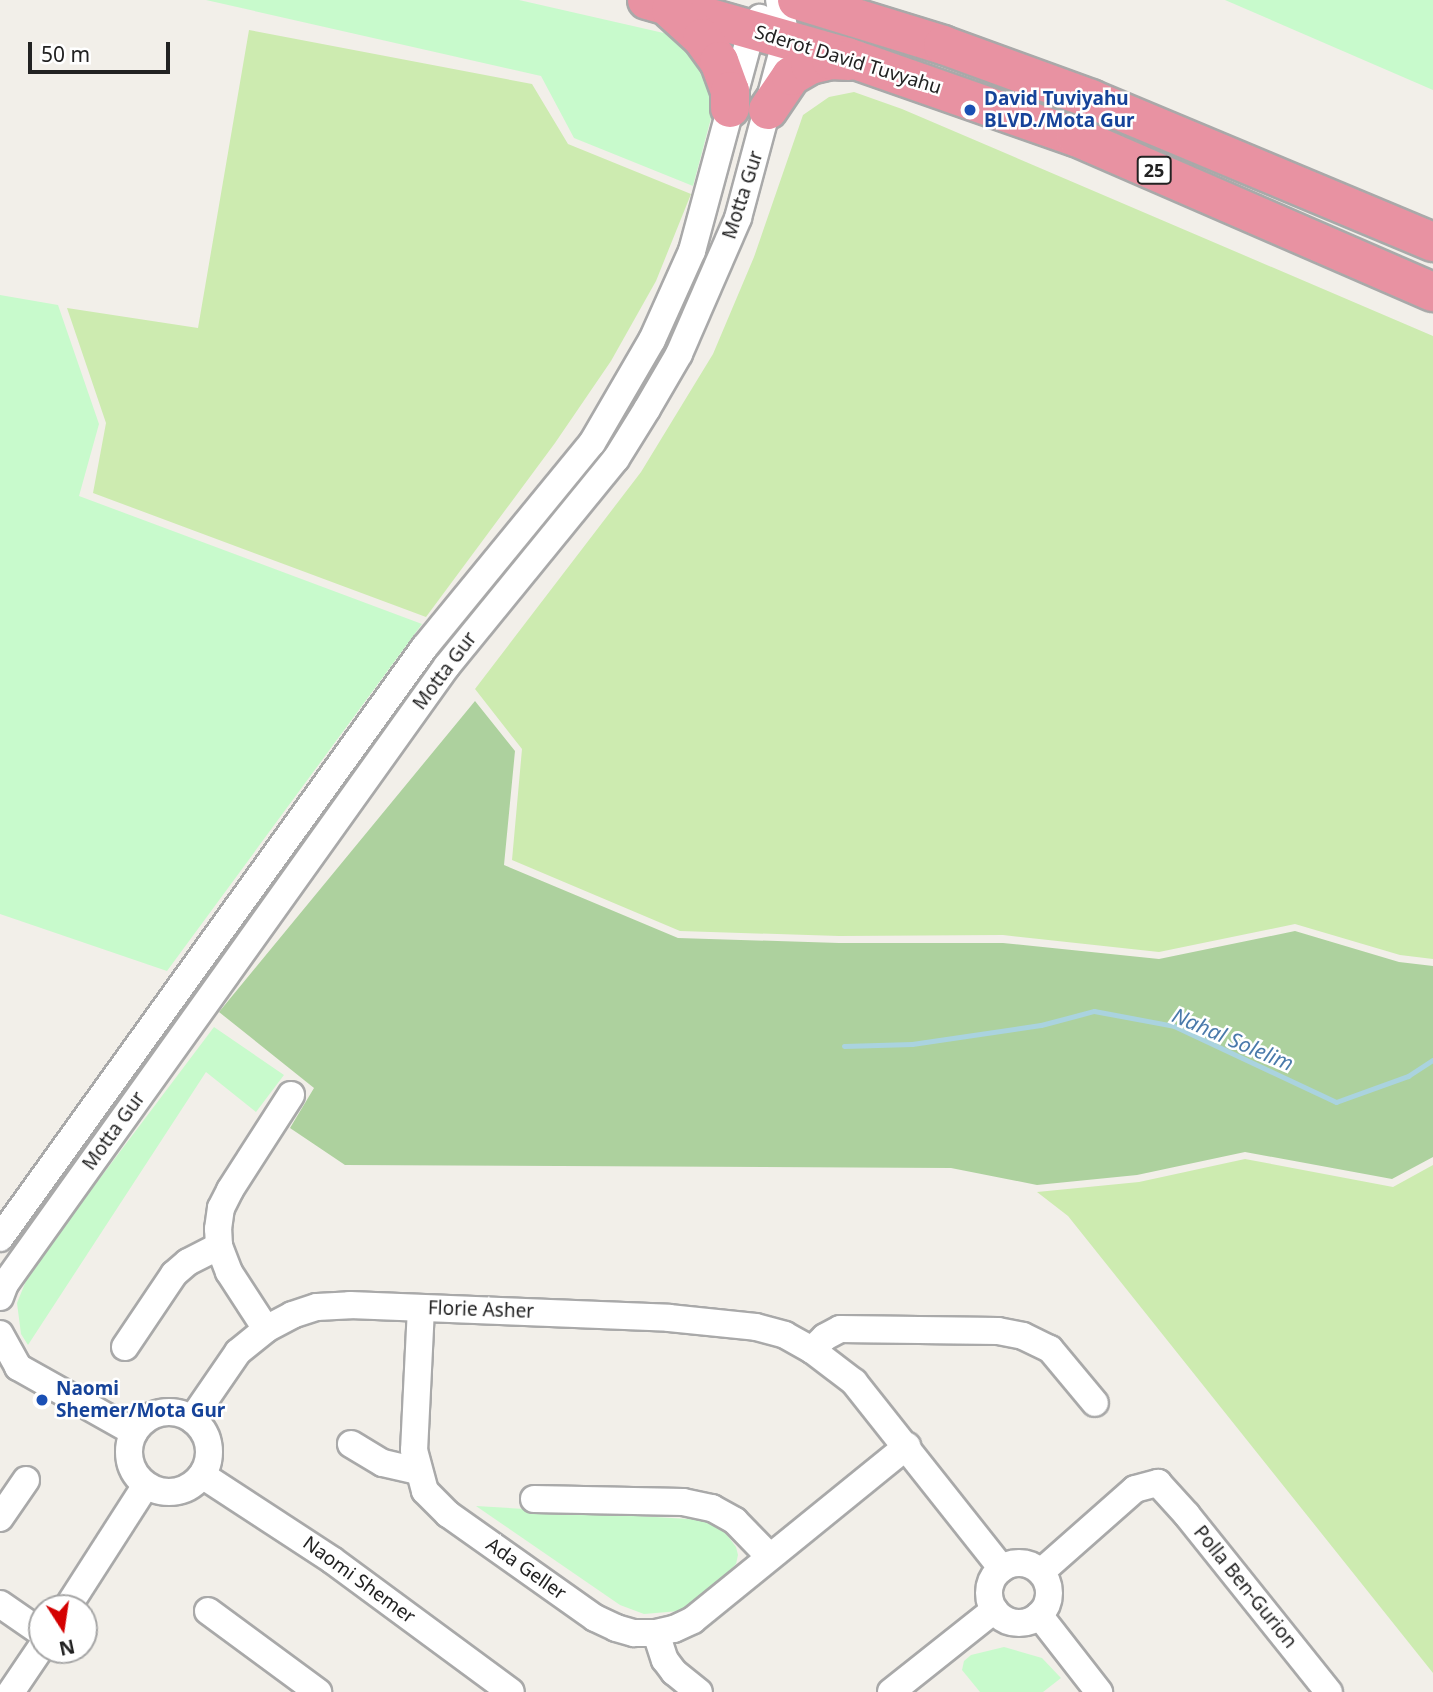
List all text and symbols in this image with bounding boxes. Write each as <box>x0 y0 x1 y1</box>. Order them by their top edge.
street label: Sderot David Tuvyahu <box>752 21 944 99</box>
scale bar <box>32 28 173 72</box>
text: 50 m <box>41 40 90 68</box>
place label: David Tuviyahu BLVD./Mota Gur <box>984 88 1135 132</box>
marker: David Tuviyahu BLVD./Mota Gur <box>962 102 978 118</box>
street label: Motta Gur <box>718 148 768 242</box>
road number: 25 <box>1136 155 1172 184</box>
street label: Motta Gur <box>408 628 482 714</box>
water label: Nahal Solelim <box>1169 1002 1297 1076</box>
street label: Motta Gur <box>78 1087 150 1175</box>
street label: Florie Asher <box>428 1297 534 1323</box>
place label: Naomi Shemer/Mota Gur <box>56 1378 225 1422</box>
marker: Naomi Shemer/Mota Gur <box>34 1392 50 1408</box>
street label: Polla Ben-Gurion <box>1189 1521 1301 1653</box>
street label: Naomi Shemer <box>298 1532 420 1628</box>
street label: Ada Geller <box>482 1533 570 1605</box>
north arrow <box>28 1594 98 1664</box>
text: N <box>57 1633 77 1662</box>

